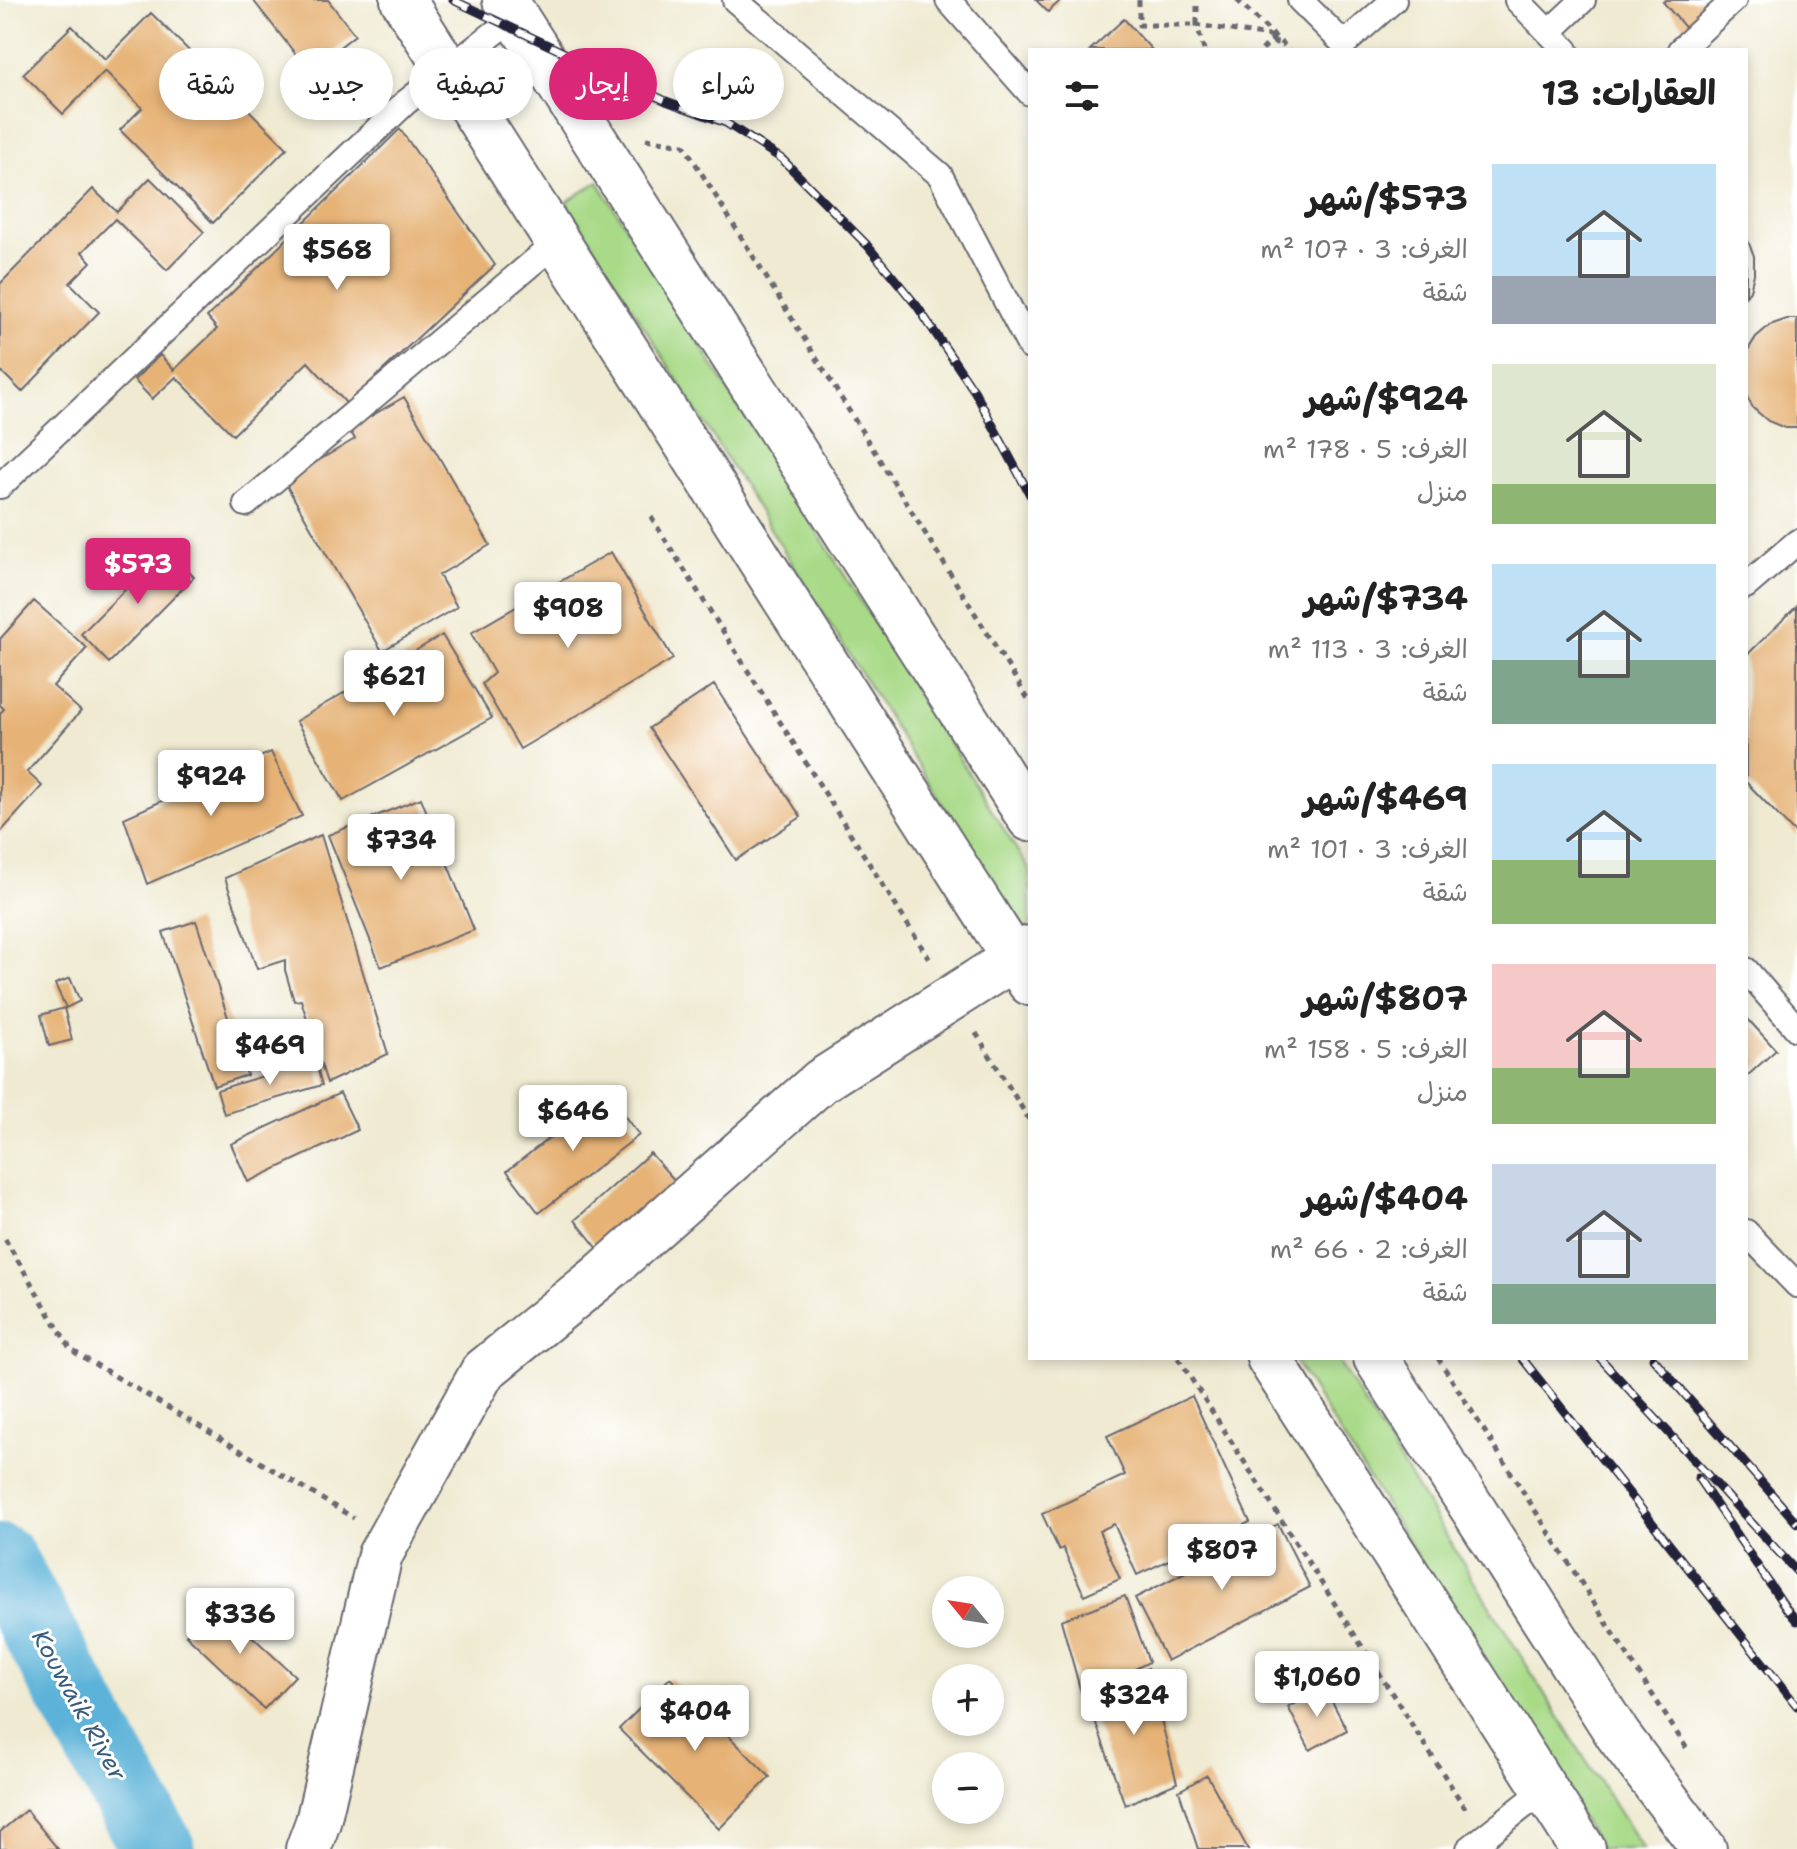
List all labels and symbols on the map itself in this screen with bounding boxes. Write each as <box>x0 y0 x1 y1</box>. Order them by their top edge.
pin: $568 <box>290 224 384 292</box>
pin: $573 <box>91 538 185 606</box>
pin: $908 <box>521 582 615 650</box>
pin: $621 <box>347 650 441 718</box>
pin: $924 <box>164 750 258 818</box>
pin: $734 <box>354 814 448 882</box>
pin: $469 <box>223 1019 317 1087</box>
pin: $646 <box>526 1085 620 1153</box>
pin: $807 <box>1175 1524 1269 1592</box>
north arrow <box>932 1576 1004 1648</box>
pin: $336 <box>193 1588 287 1656</box>
water label: Kouwaik River <box>24 1624 134 1787</box>
pin: $1,060 <box>1252 1651 1382 1719</box>
pin: $324 <box>1087 1669 1181 1737</box>
pin: $404 <box>648 1685 742 1753</box>

